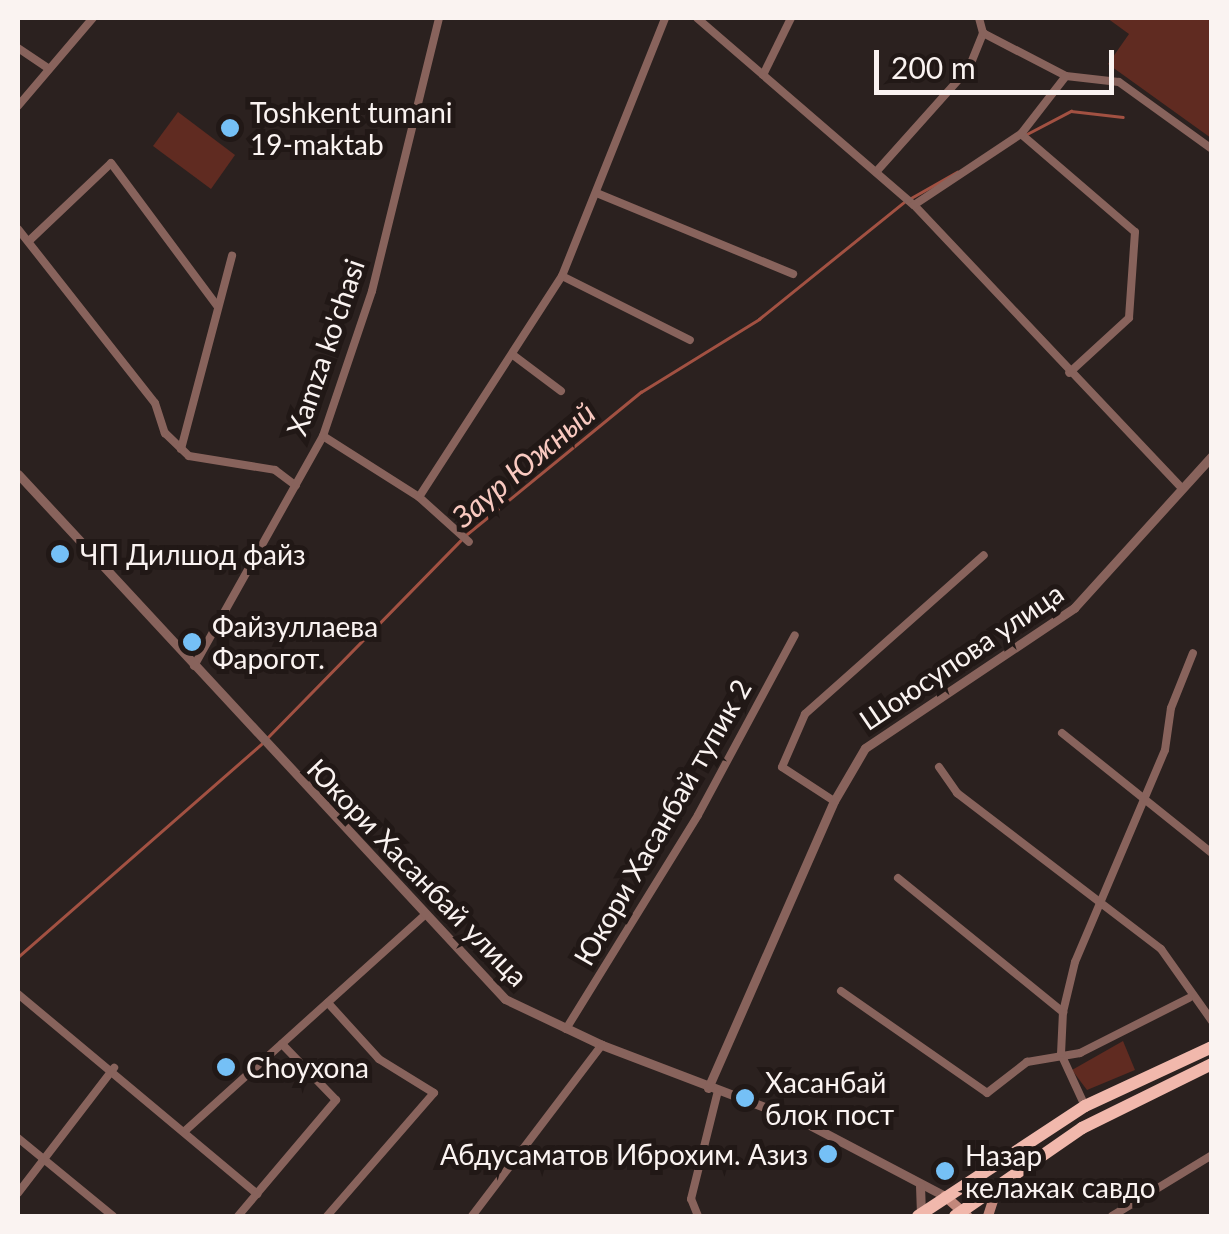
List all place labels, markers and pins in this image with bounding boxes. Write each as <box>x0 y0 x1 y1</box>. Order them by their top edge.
place label: Toshkent tumani 19-maktab <box>250 95 453 161</box>
marker: Toshkent tumani 19-maktab <box>219 117 241 139</box>
place label: ЧП Дилшод файз <box>80 537 306 571</box>
marker: ЧП Дилшод файз <box>49 543 71 565</box>
place label: Файзуллаева Фарогот. <box>212 609 378 675</box>
marker: Файзуллаева Фарогот. <box>181 631 203 653</box>
place label: Choyxona <box>246 1050 369 1084</box>
marker: Choyxona <box>215 1056 237 1078</box>
place label: Хасанбай блок пост <box>765 1065 894 1131</box>
marker: Хасанбай блок пост <box>734 1087 756 1109</box>
place label: Абдусаматов Иброхим. Азиз <box>440 1137 808 1171</box>
place label: Назар келажак савдо <box>965 1138 1156 1204</box>
marker: Абдусаматов Иброхим. Азиз <box>817 1143 839 1165</box>
marker: Назар келажак савдо <box>934 1160 956 1182</box>

